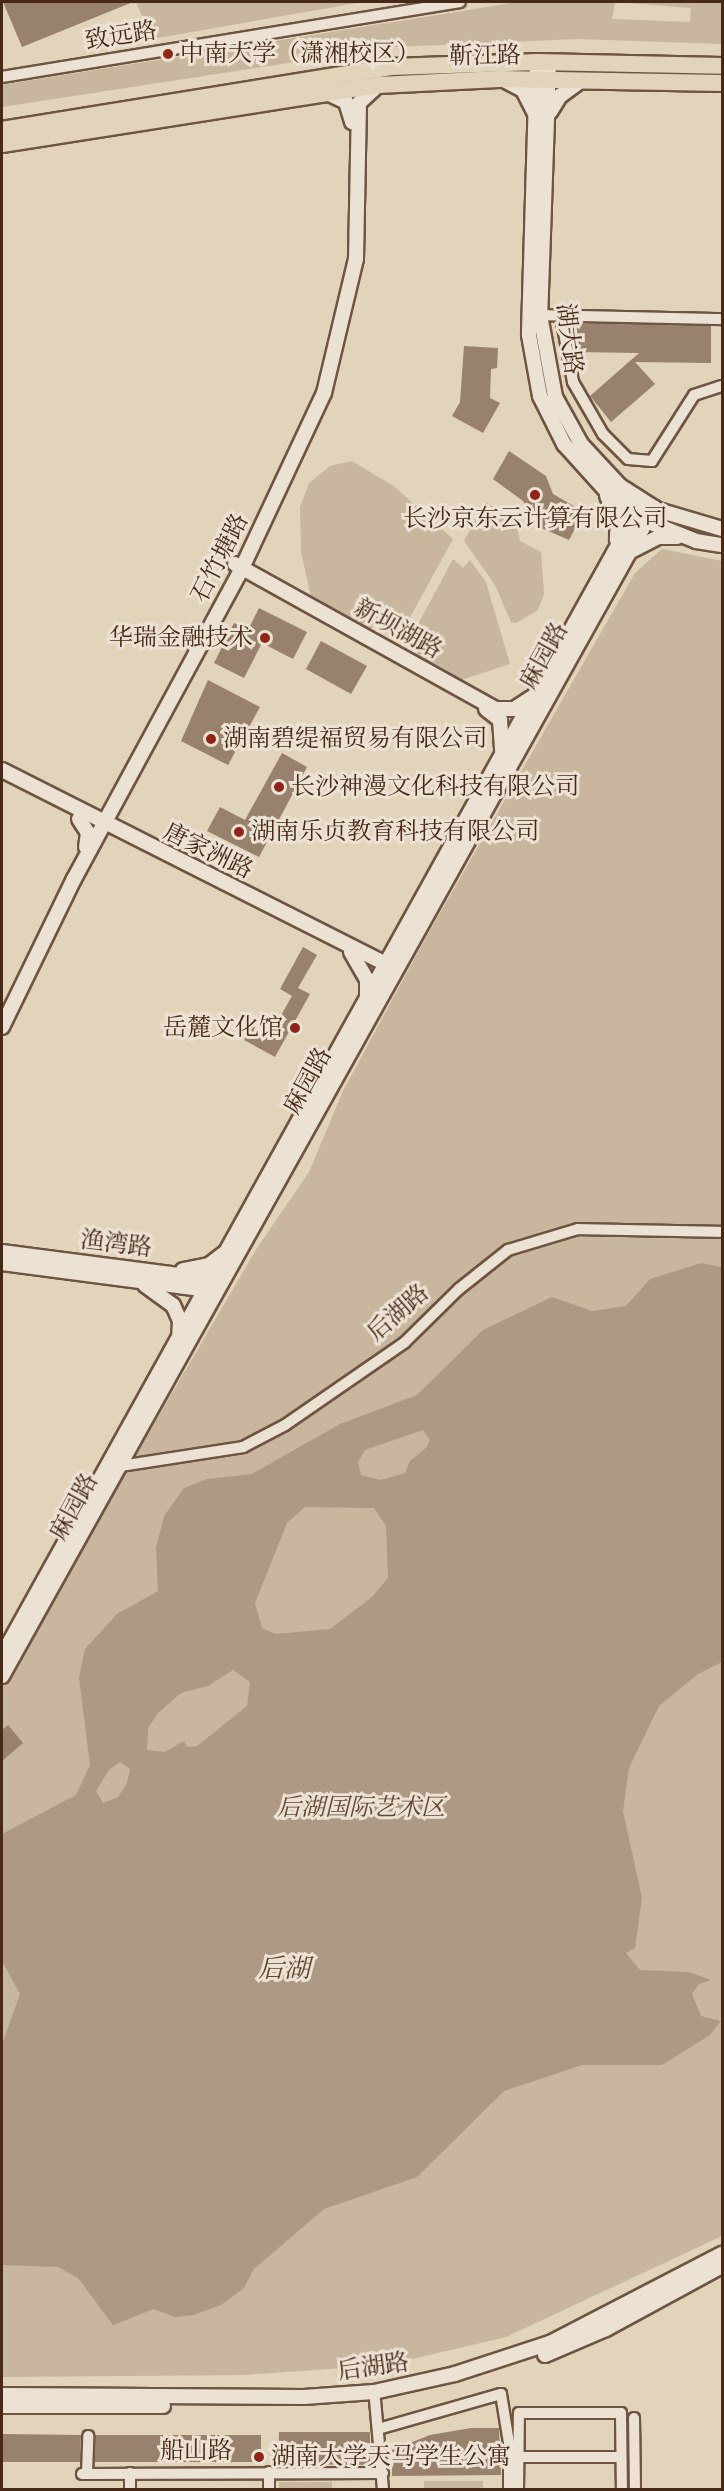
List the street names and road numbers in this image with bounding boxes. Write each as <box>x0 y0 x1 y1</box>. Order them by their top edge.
street label: 致远路 <box>83 16 159 56</box>
street label: 靳江路 <box>449 41 521 71</box>
street label: 湖大路 <box>550 302 588 376</box>
street label: 石竹塘路 <box>185 509 255 607</box>
street label: 新坝湖路 <box>349 593 447 665</box>
street label: 麻园路 <box>514 618 574 694</box>
street label: 唐家洲路 <box>159 817 257 885</box>
street label: 麻园路 <box>278 1043 338 1119</box>
street label: 渔湾路 <box>79 1225 153 1263</box>
street label: 后湖路 <box>361 1279 435 1347</box>
street label: 麻园路 <box>44 1469 104 1545</box>
street label: 后湖路 <box>335 2348 411 2386</box>
street label: 船山路 <box>160 2437 232 2465</box>

